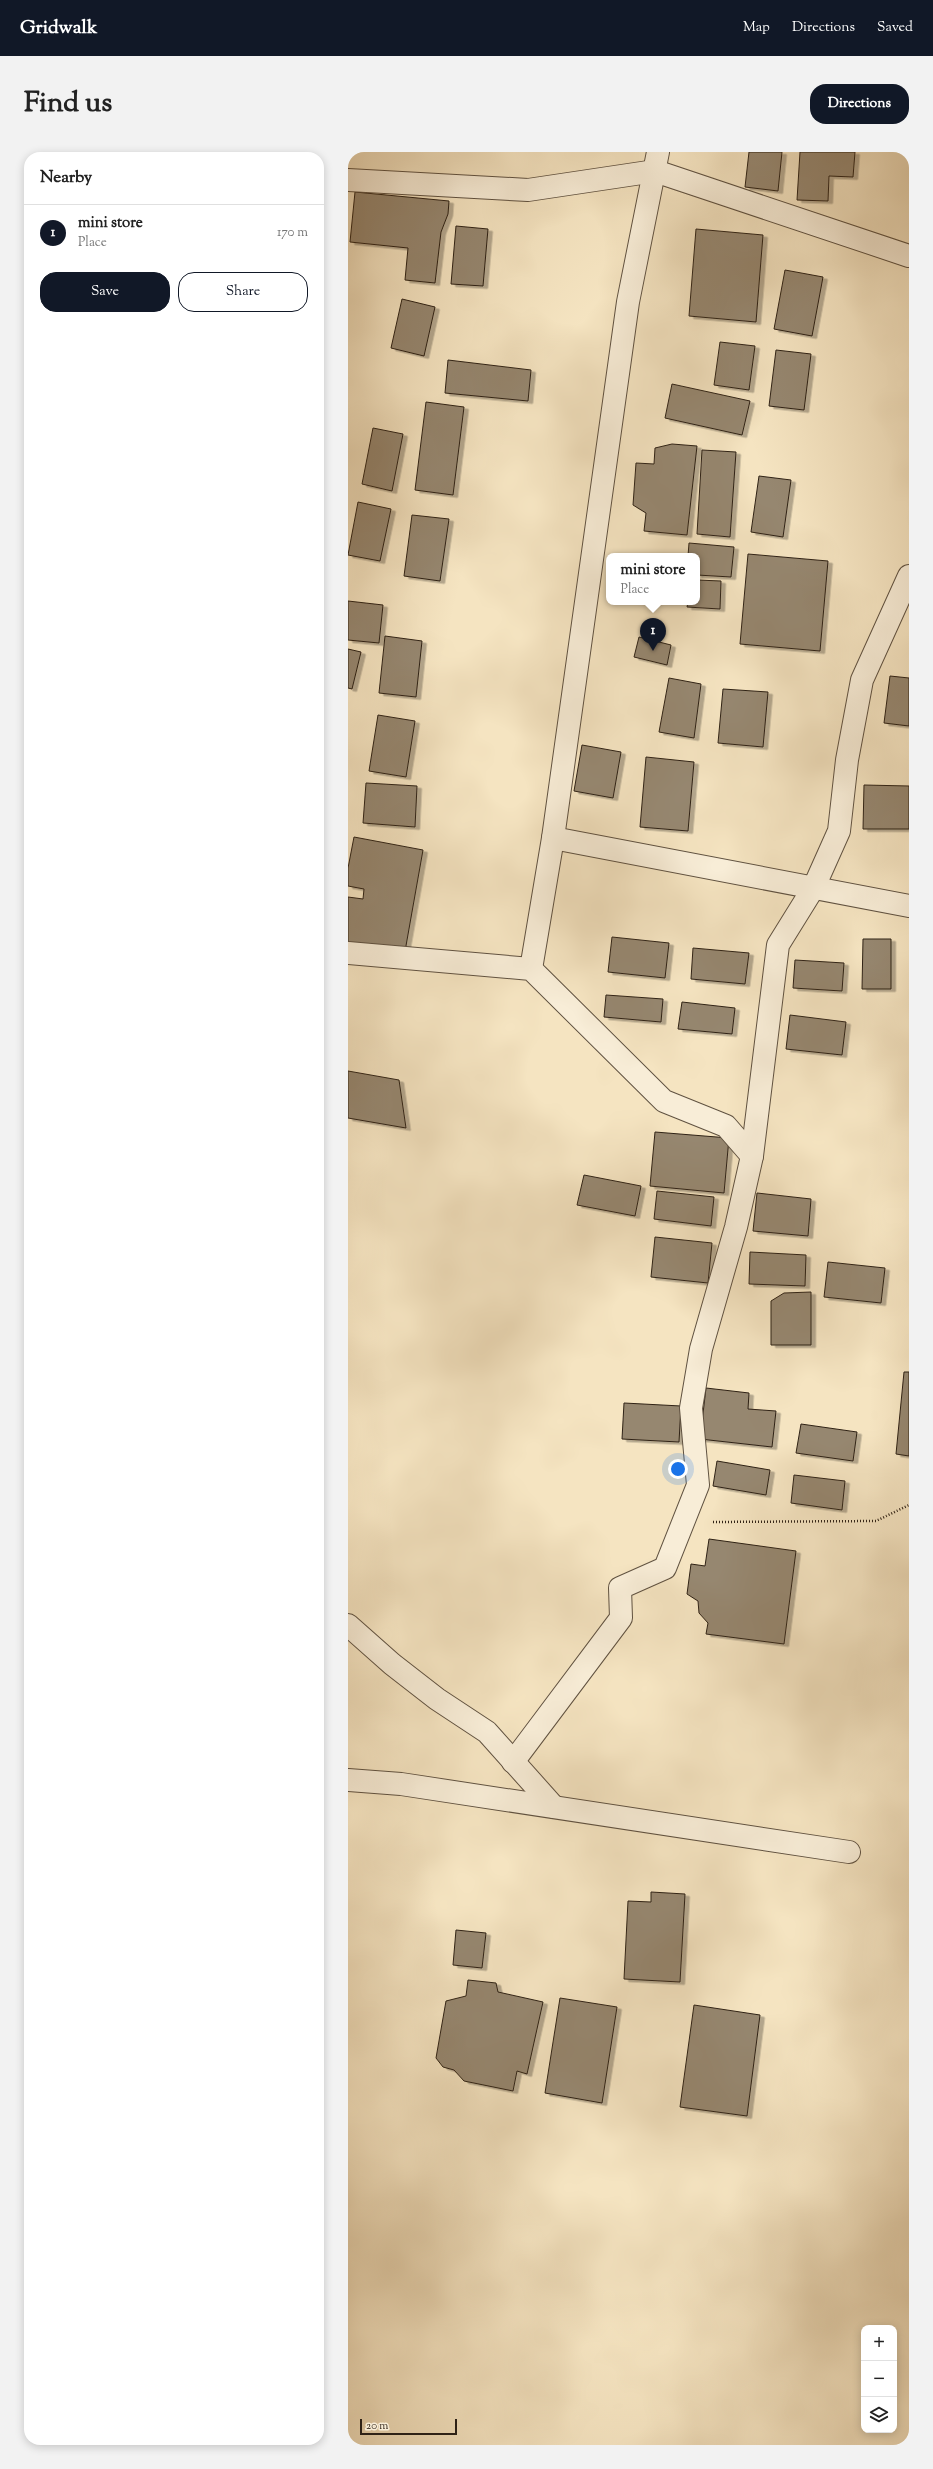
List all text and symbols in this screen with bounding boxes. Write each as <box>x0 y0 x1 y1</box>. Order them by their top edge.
text: Gridwalk <box>20 15 97 42</box>
text: Map <box>743 18 770 38</box>
text: Directions <box>792 18 855 38</box>
text: Saved <box>877 18 913 38</box>
text: Find us <box>24 84 112 124</box>
button: Directions <box>810 84 909 124</box>
text: Nearby <box>40 166 92 190</box>
text: mini store <box>78 213 143 234</box>
text: 1 <box>51 224 55 242</box>
text: 170 m <box>277 224 308 242</box>
text: Place <box>78 234 107 252</box>
button: Save <box>40 272 170 312</box>
button: Share <box>178 272 308 312</box>
popup <box>606 553 700 605</box>
text: mini store <box>621 560 685 581</box>
text: Place <box>621 581 649 599</box>
pin: 1 <box>640 618 666 651</box>
your location <box>668 1459 688 1479</box>
map controls <box>861 2325 897 2433</box>
button: + <box>861 2325 897 2361</box>
button: − <box>861 2361 897 2397</box>
button: layers <box>861 2397 897 2433</box>
scale bar <box>360 2417 457 2436</box>
text: 20 m <box>366 2418 388 2434</box>

